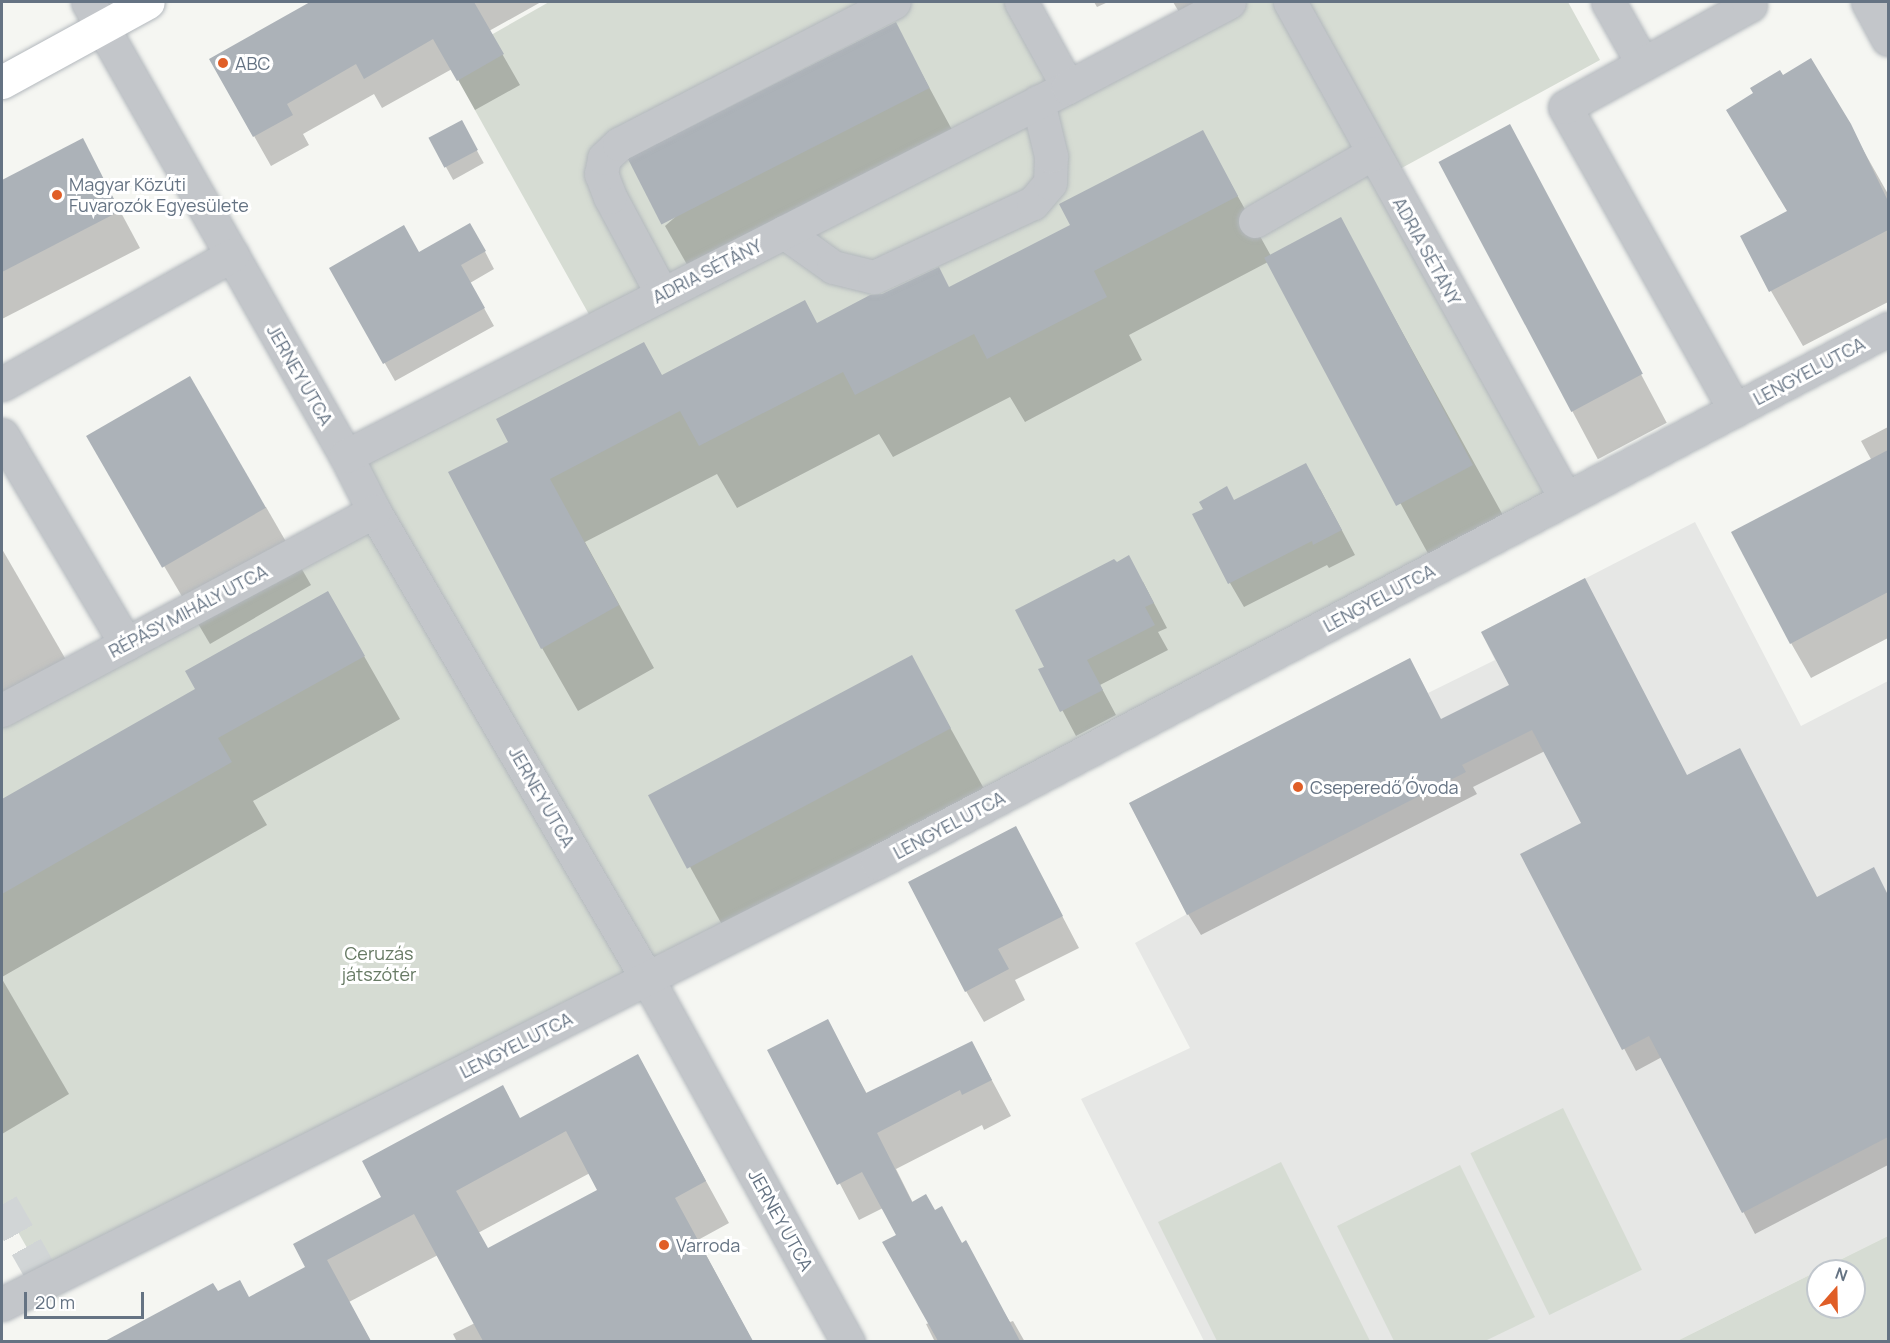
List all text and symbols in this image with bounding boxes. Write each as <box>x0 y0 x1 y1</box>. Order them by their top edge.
place label: ABC <box>235 52 270 74</box>
marker: ABC <box>216 56 230 70</box>
place label: Magyar Közúti Fuvarozók Egyesülete <box>69 174 249 216</box>
marker: Magyar Közúti Fuvarozók Egyesülete <box>50 188 64 202</box>
street label: ADRIA SÉTÁNY <box>1389 194 1465 308</box>
street label: ADRIA SÉTÁNY <box>649 234 765 308</box>
street label: JERNEY UTCA <box>262 320 338 430</box>
street label: LENGYEL UTCA <box>1749 332 1869 410</box>
street label: LENGYEL UTCA <box>1319 559 1439 637</box>
street label: RÉPÁSY MIHÁLY UTCA <box>104 560 272 662</box>
street label: JERNEY UTCA <box>504 742 580 852</box>
place label: Cseperedő Óvoda <box>1310 776 1459 798</box>
marker: Cseperedő Óvoda <box>1291 780 1305 794</box>
street label: LENGYEL UTCA <box>889 786 1009 864</box>
park label: Ceruzás játszótér <box>342 943 416 986</box>
street label: LENGYEL UTCA <box>456 1007 576 1083</box>
street label: JERNEY UTCA <box>744 1165 818 1275</box>
place label: Varroda <box>676 1234 740 1256</box>
marker: Varroda <box>657 1238 671 1252</box>
north arrow <box>1806 1259 1866 1319</box>
text: N <box>1832 1262 1851 1286</box>
scale bar <box>27 1280 147 1318</box>
text: 20 m <box>35 1290 75 1314</box>

